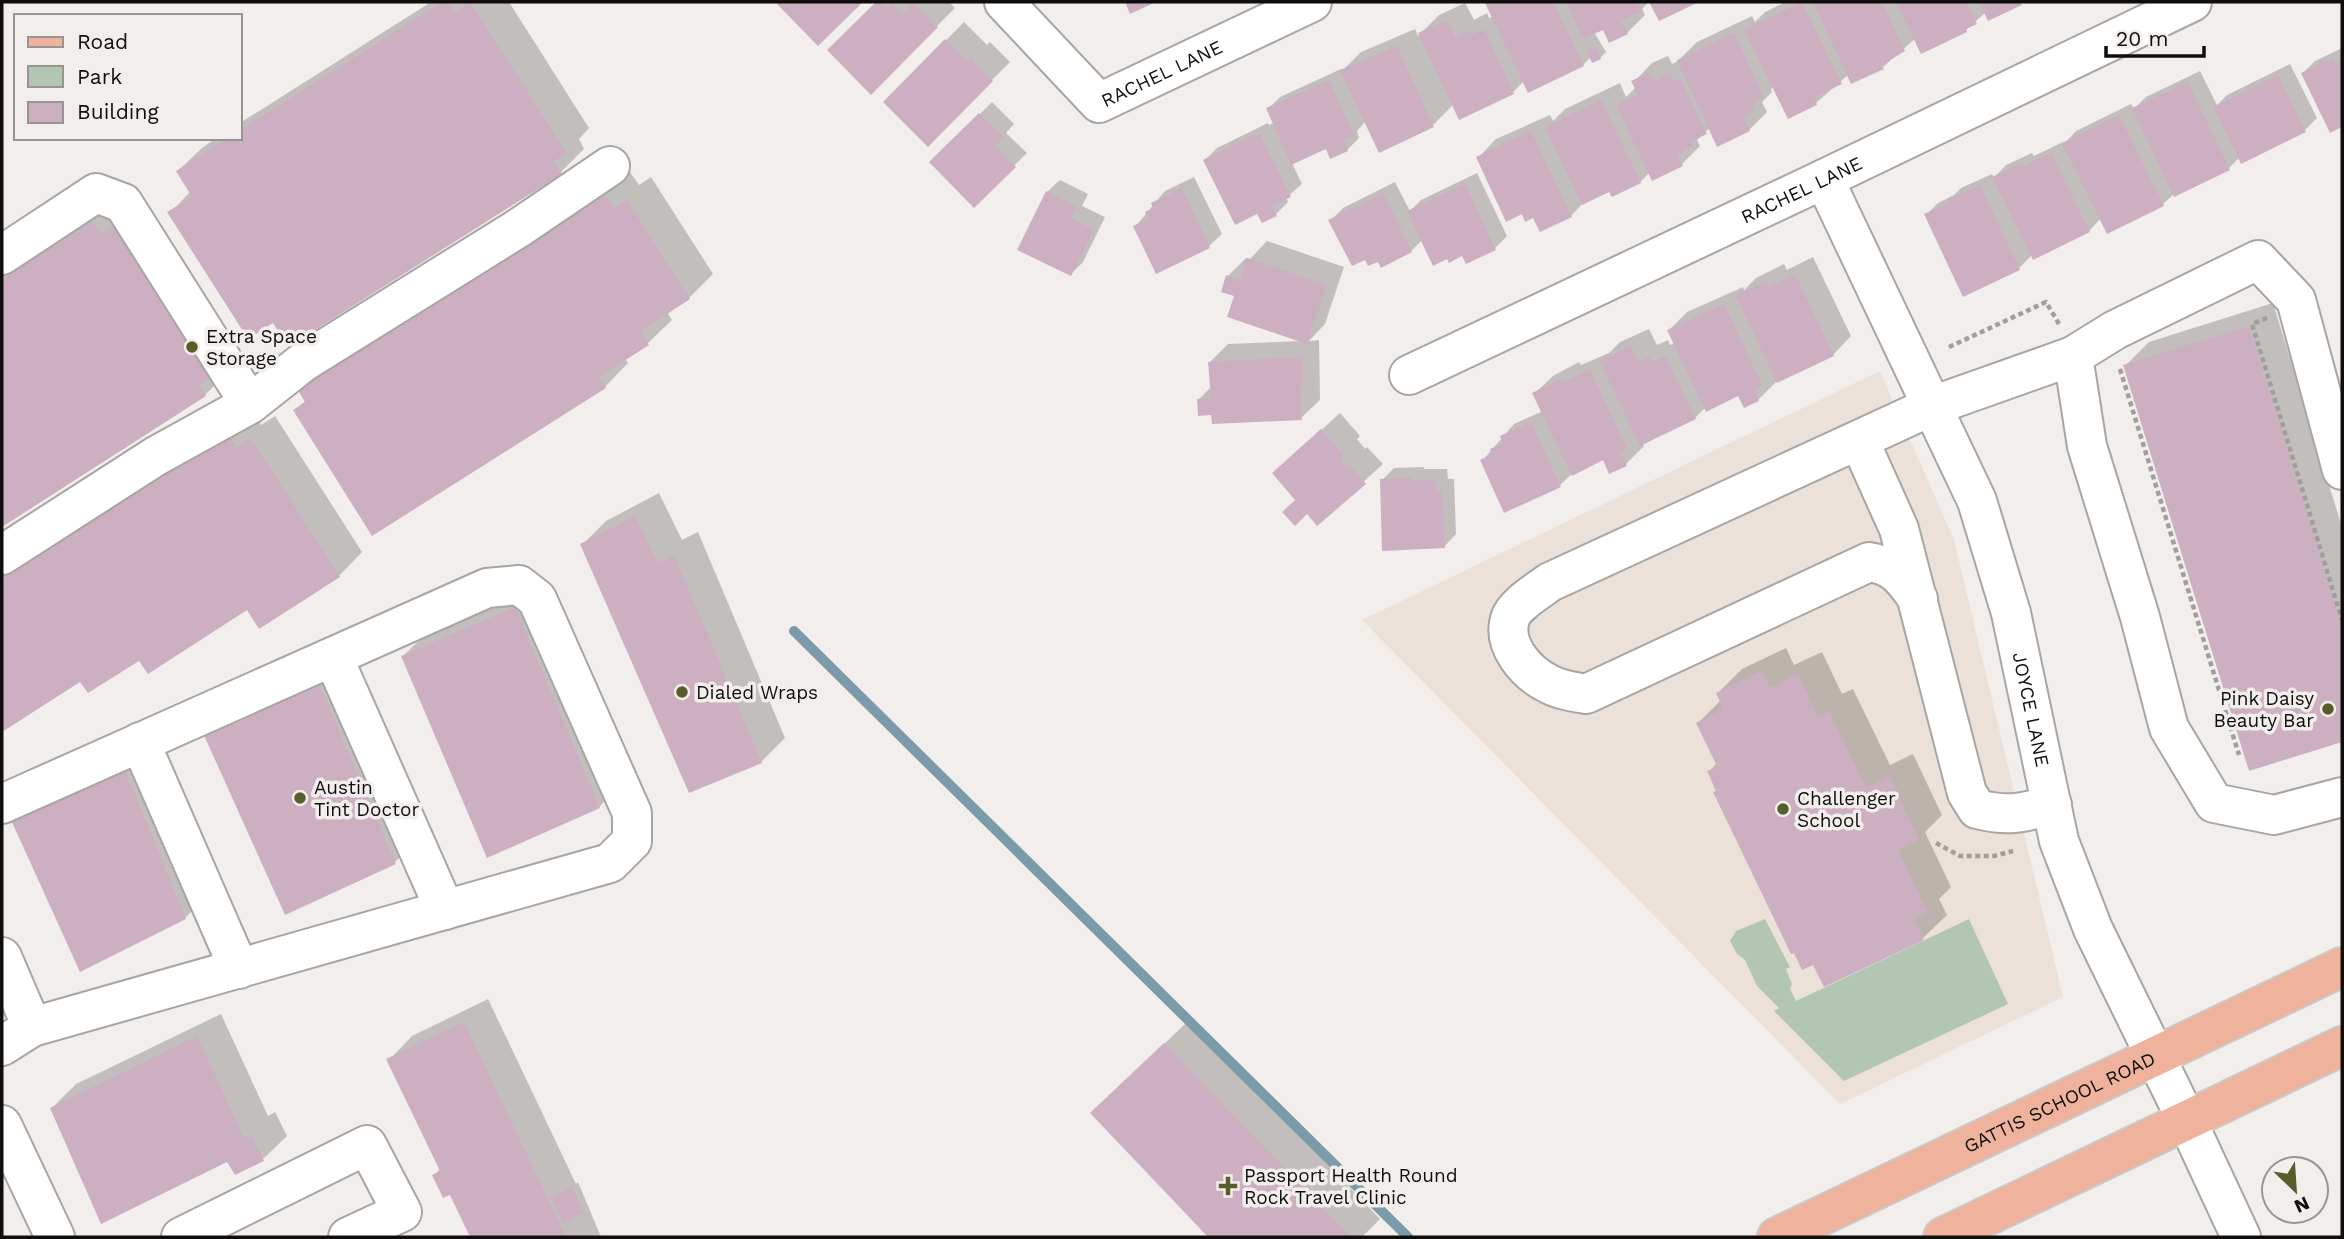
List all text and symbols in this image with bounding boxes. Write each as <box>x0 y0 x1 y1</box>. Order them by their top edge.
legend <box>14 14 242 140</box>
scale bar <box>2106 14 2204 58</box>
text: 20 m <box>2116 26 2168 51</box>
text: Road <box>77 29 128 54</box>
street label: RACHEL LANE <box>1098 35 1226 112</box>
text: Park <box>77 64 122 89</box>
text: Building <box>77 99 159 124</box>
street label: RACHEL LANE <box>1737 151 1866 229</box>
place label: Extra Space Storage <box>206 325 317 370</box>
marker: Extra Space Storage <box>184 339 200 355</box>
street label: JOYCE LANE <box>2008 650 2054 769</box>
place label: Dialed Wraps <box>696 681 818 704</box>
marker: Dialed Wraps <box>674 684 690 700</box>
place label: Pink Daisy Beauty Bar <box>2213 687 2314 732</box>
marker: Pink Daisy Beauty Bar <box>2320 701 2336 717</box>
place label: Austin Tint Doctor <box>314 776 419 821</box>
place label: Challenger School <box>1797 787 1896 832</box>
marker: Austin Tint Doctor <box>292 790 308 806</box>
marker: Challenger School <box>1775 801 1791 817</box>
street label: GATTIS SCHOOL ROAD <box>1960 1047 2159 1158</box>
north arrow <box>2260 1155 2330 1225</box>
place label: Passport Health Round Rock Travel Clinic <box>1244 1164 1458 1209</box>
marker: Passport Health Round Rock Travel Clinic <box>1218 1176 1238 1196</box>
text: N <box>2291 1192 2313 1218</box>

